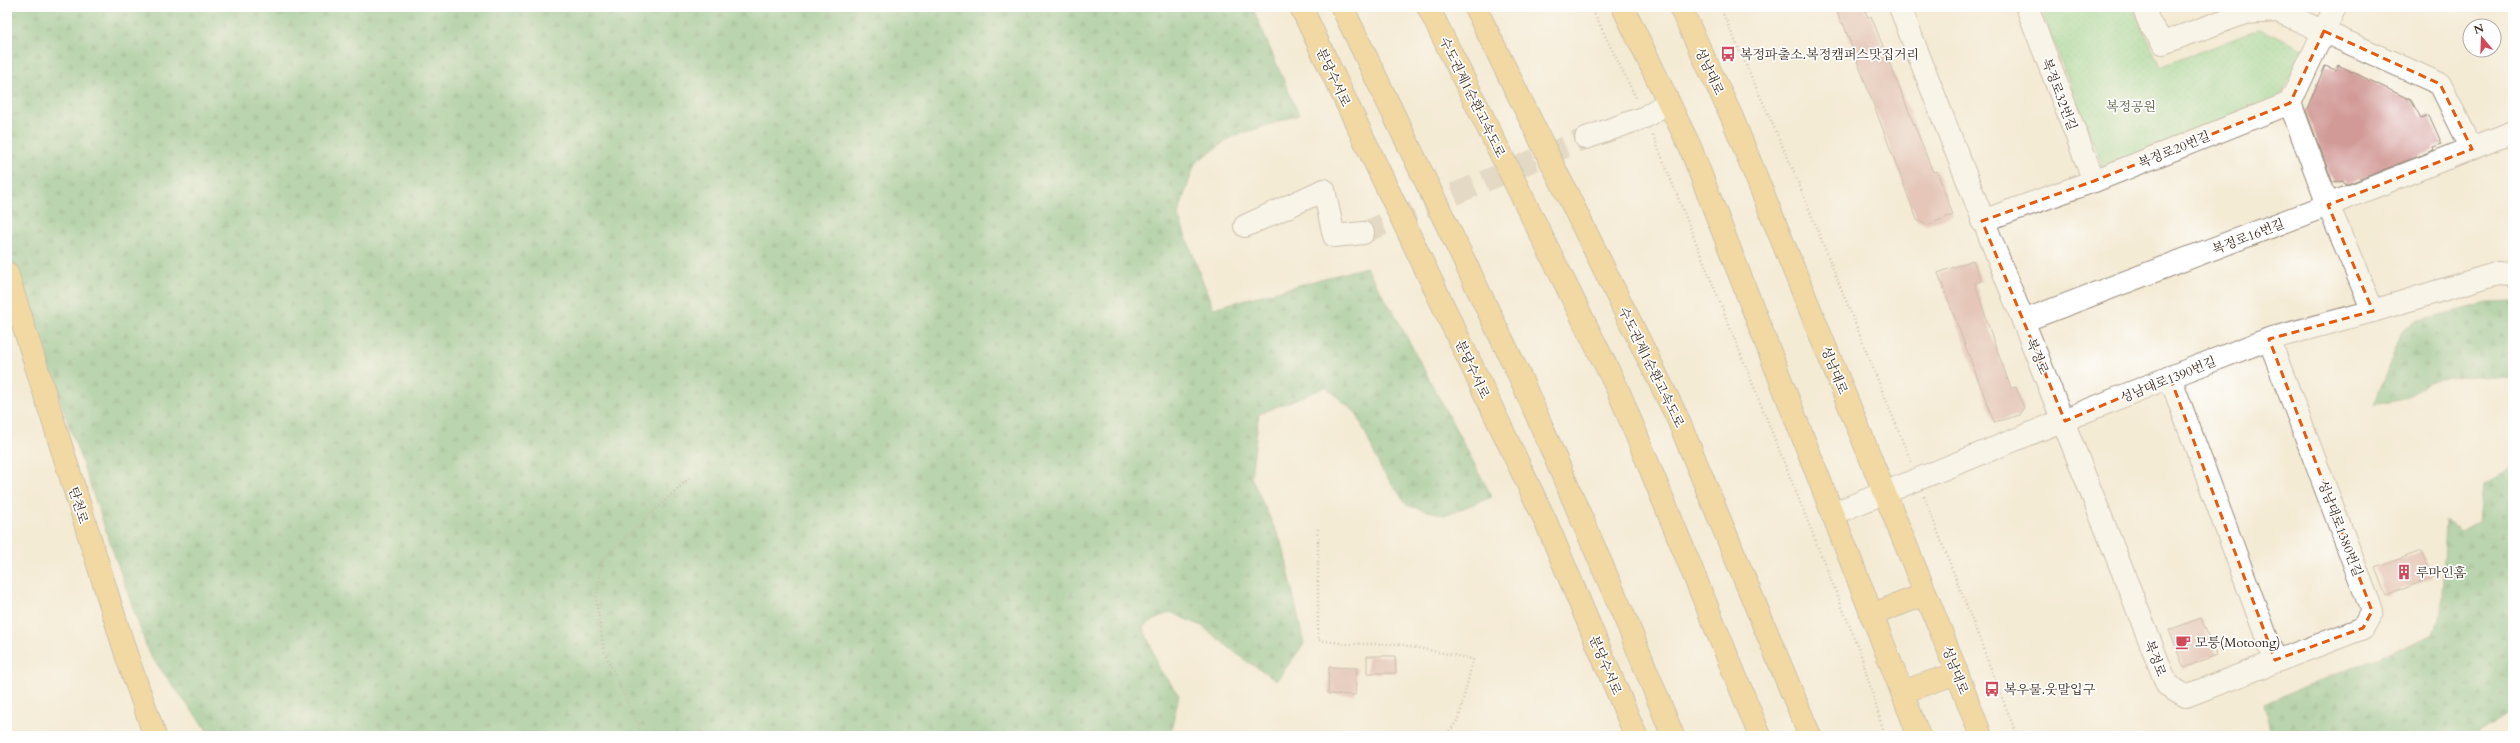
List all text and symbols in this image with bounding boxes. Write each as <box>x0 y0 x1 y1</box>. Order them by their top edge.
north arrow <box>2462 18 2502 58</box>
text: N <box>2472 20 2486 38</box>
street label: 수도권제1순환고속도로 <box>1435 34 1509 161</box>
street label: 분당수서로 <box>1312 45 1355 110</box>
street label: 성남대로 <box>1690 45 1728 98</box>
bus stop icon: 복정파출소.복정캠퍼스맛집거리 <box>1719 45 1737 63</box>
place label: 복정파출소.복정캠퍼스맛집거리 <box>1740 46 1919 64</box>
street label: 복정로32번길 <box>2037 56 2081 133</box>
park label: 복정공원 <box>2106 98 2156 116</box>
street label: 복정로20번길 <box>2136 127 2213 173</box>
street label: 복정로16번길 <box>2210 215 2287 259</box>
street label: 수도권제1순환고속도로 <box>1614 304 1688 431</box>
street label: 복정로 <box>2021 336 2053 378</box>
street label: 분당수서로 <box>1451 337 1494 402</box>
street label: 성남대로 <box>1816 344 1852 397</box>
street label: 성남대로1390번길 <box>2118 352 2219 407</box>
street label: 성남대로1380번길 <box>2313 478 2367 579</box>
street label: 탄천로 <box>64 485 92 526</box>
building icon: 루마인홈 <box>2395 563 2413 581</box>
place label: 루마인홈 <box>2416 564 2467 582</box>
street label: 분당수서로 <box>1585 633 1626 698</box>
cafe icon: 모퉁(Motoong) <box>2174 633 2192 651</box>
place label: 모퉁(Motoong) <box>2195 634 2280 652</box>
street label: 복정로 <box>2140 638 2170 680</box>
street label: 성남대로 <box>1938 644 1973 697</box>
bus stop icon: 복우물.웃말입구 <box>1983 680 2001 698</box>
place label: 복우물.웃말입구 <box>2004 681 2096 699</box>

